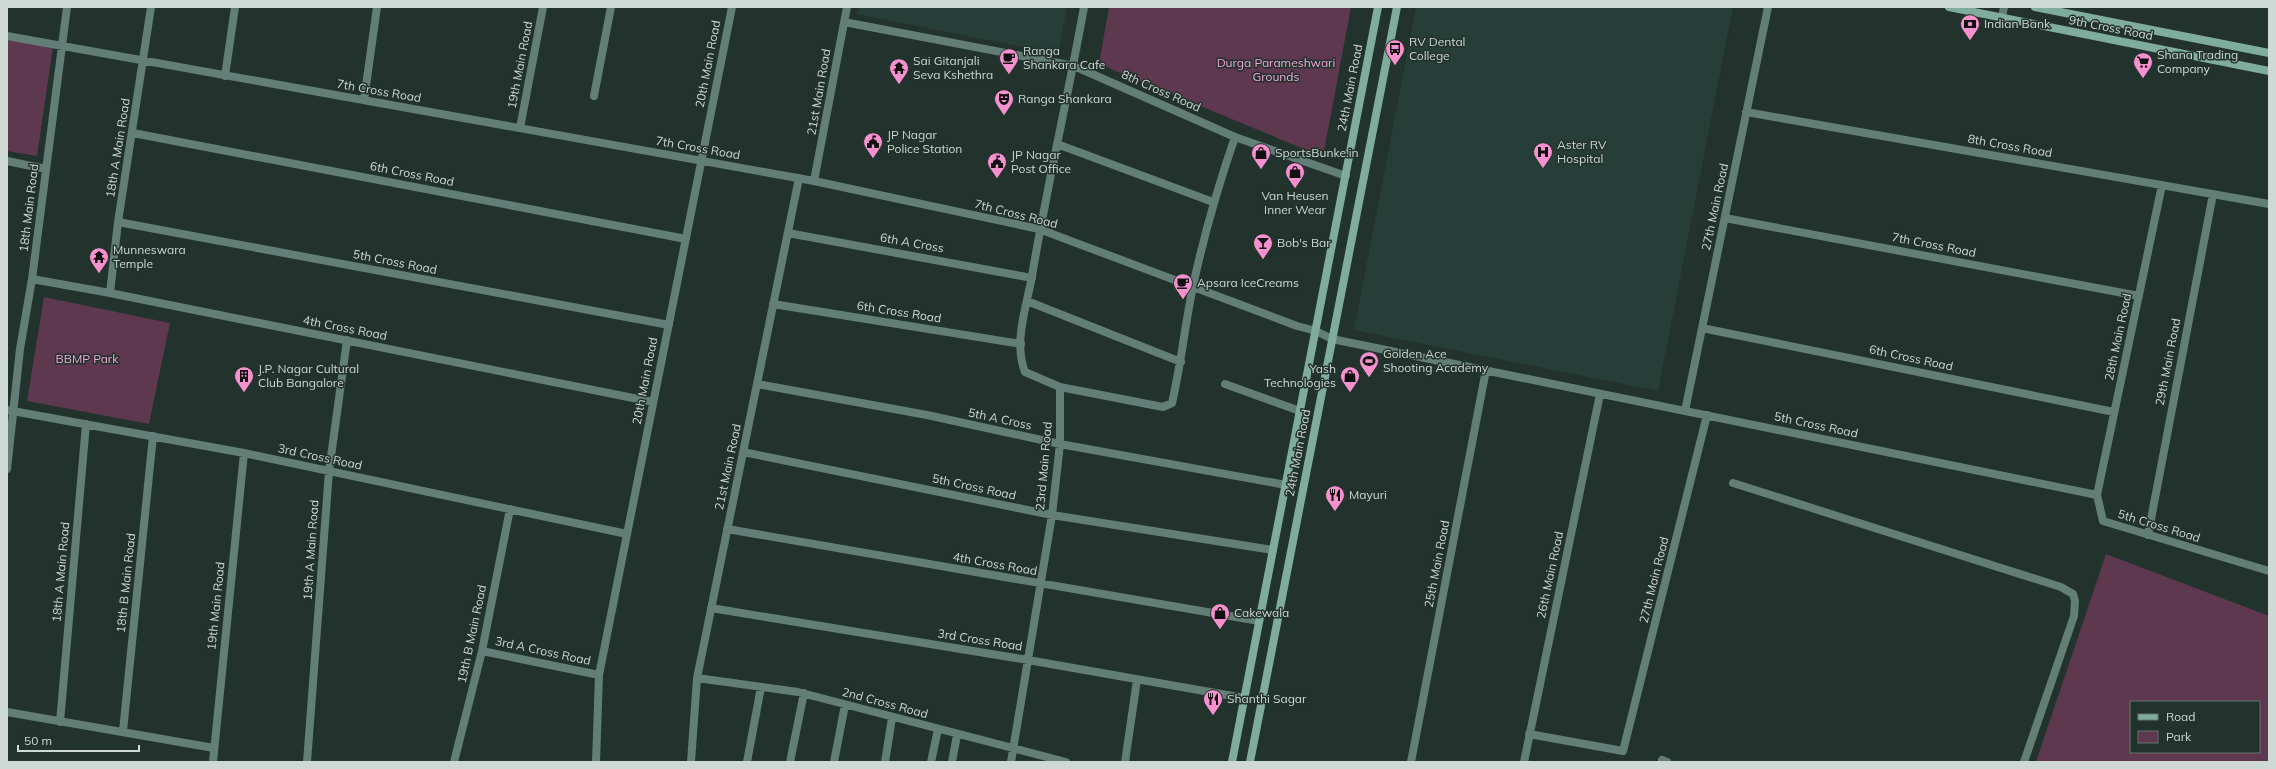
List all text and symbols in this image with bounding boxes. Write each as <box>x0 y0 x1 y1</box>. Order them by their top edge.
street label: 9th Cross Road <box>2068 12 2154 43</box>
bank icon: Indian Bank <box>1959 13 1981 41</box>
place label: Indian Bank <box>1984 16 2051 31</box>
street label: 20th Main Road <box>692 19 723 109</box>
street label: 19th Main Road <box>504 20 535 110</box>
place label: RV Dental College <box>1409 34 1465 63</box>
bus stop icon: RV Dental College <box>1384 38 1406 66</box>
place label: Ranga Shankara Cafe <box>1023 43 1105 72</box>
street label: 24th Main Road <box>1334 43 1365 133</box>
street label: 21st Main Road <box>804 47 833 136</box>
cafe icon: Ranga Shankara Cafe <box>998 47 1020 75</box>
place label: Shana Trading Company <box>2157 47 2238 76</box>
supermarket icon: Shana Trading Company <box>2132 51 2154 79</box>
place label: Sai Gitanjali Seva Kshethra <box>913 53 993 82</box>
park label: Durga Parameshwari Grounds <box>1217 55 1335 84</box>
temple icon: Sai Gitanjali Seva Kshethra <box>888 57 910 85</box>
street label: 8th Cross Road <box>1119 66 1203 115</box>
street label: 7th Cross Road <box>336 76 422 105</box>
theatre icon: Ranga Shankara <box>993 88 1015 116</box>
place label: Ranga Shankara <box>1018 91 1112 106</box>
street label: 18th A Main Road <box>102 97 133 199</box>
place label: JP Nagar Police Station <box>887 127 962 156</box>
public building icon: JP Nagar Police Station <box>862 131 884 159</box>
street label: 8th Cross Road <box>1967 131 2053 160</box>
street label: 7th Cross Road <box>655 133 741 162</box>
place label: Aster RV Hospital <box>1557 137 1607 166</box>
hospital icon: Aster RV Hospital <box>1532 141 1554 169</box>
shop icon: SportsBunke.in <box>1250 142 1272 170</box>
place label: SportsBunke.in <box>1275 145 1359 160</box>
place label: JP Nagar Post Office <box>1011 147 1071 176</box>
public building icon: JP Nagar Post Office <box>986 151 1008 179</box>
street label: 6th Cross Road <box>369 158 455 189</box>
shop icon: Van Heusen Inner Wear <box>1284 161 1306 189</box>
street label: 27th Main Road <box>1698 162 1731 252</box>
street label: 18th Main Road <box>16 163 41 253</box>
place label: Van Heusen Inner Wear <box>1261 188 1329 217</box>
street label: 7th Cross Road <box>973 196 1059 231</box>
street label: 6th A Cross <box>879 229 945 256</box>
street label: 7th Cross Road <box>1891 229 1977 260</box>
bar icon: Bob's Bar <box>1252 232 1274 260</box>
place label: Bob's Bar <box>1277 235 1331 250</box>
place label: Munneswara Temple <box>113 242 186 271</box>
temple icon: Munneswara Temple <box>88 246 110 274</box>
street label: 5th Cross Road <box>352 246 438 277</box>
cafe icon: Apsara IceCreams <box>1172 272 1194 300</box>
place label: Apsara IceCreams <box>1197 275 1299 290</box>
street label: 28th Main Road <box>2101 292 2134 382</box>
street label: 6th Cross Road <box>856 297 942 326</box>
street label: 4th Cross Road <box>302 312 388 343</box>
street label: 29th Main Road <box>2152 317 2183 407</box>
street label: 20th Main Road <box>629 336 660 426</box>
street label: 6th Cross Road <box>1868 341 1954 374</box>
place label: Golden Ace Shooting Academy <box>1383 346 1489 375</box>
sports icon: Golden Ace Shooting Academy <box>1358 350 1380 378</box>
park label: BBMP Park <box>56 351 119 366</box>
place label: J.P. Nagar Cultural Club Bangalore <box>258 361 359 390</box>
place label: Yash Technologies <box>1264 361 1336 390</box>
building icon: J.P. Nagar Cultural Club Bangalore <box>233 365 255 393</box>
shop icon: Yash Technologies <box>1339 365 1361 393</box>
street label: 5th A Cross <box>967 404 1033 433</box>
street label: 24th Main Road <box>1282 408 1313 498</box>
street label: 5th Cross Road <box>1773 408 1859 441</box>
street label: 23rd Main Road <box>1032 421 1055 511</box>
street label: 21st Main Road <box>711 423 744 511</box>
street label: 3rd Cross Road <box>277 440 364 473</box>
street label: 5th Cross Road <box>931 470 1017 503</box>
restaurant icon: Mayuri <box>1324 484 1346 512</box>
place label: Mayuri <box>1349 487 1387 502</box>
street label: 19th A Main Road <box>300 499 321 601</box>
street label: 5th Cross Road <box>2116 506 2202 545</box>
street label: 25th Main Road <box>1421 519 1452 609</box>
street label: 18th A Main Road <box>49 521 72 623</box>
street label: 26th Main Road <box>1533 530 1566 620</box>
street label: 18th B Main Road <box>113 532 138 633</box>
street label: 27th Main Road <box>1636 535 1672 625</box>
street label: 4th Cross Road <box>952 549 1038 578</box>
street label: 19th Main Road <box>203 561 228 651</box>
street label: 19th B Main Road <box>454 583 489 684</box>
shop icon: Cakewala <box>1209 602 1231 630</box>
place label: Cakewala <box>1234 605 1289 620</box>
street label: 3rd Cross Road <box>937 625 1024 654</box>
street label: 3rd A Cross Road <box>494 633 592 668</box>
street label: 2nd Cross Road <box>841 684 930 721</box>
restaurant icon: Shanthi Sagar <box>1202 688 1224 716</box>
place label: Shanthi Sagar <box>1227 691 1307 706</box>
legend <box>2130 701 2260 753</box>
text: Road <box>2166 709 2195 724</box>
scale bar <box>18 727 139 753</box>
text: Park <box>2166 729 2192 744</box>
text: 50 m <box>24 733 52 748</box>

